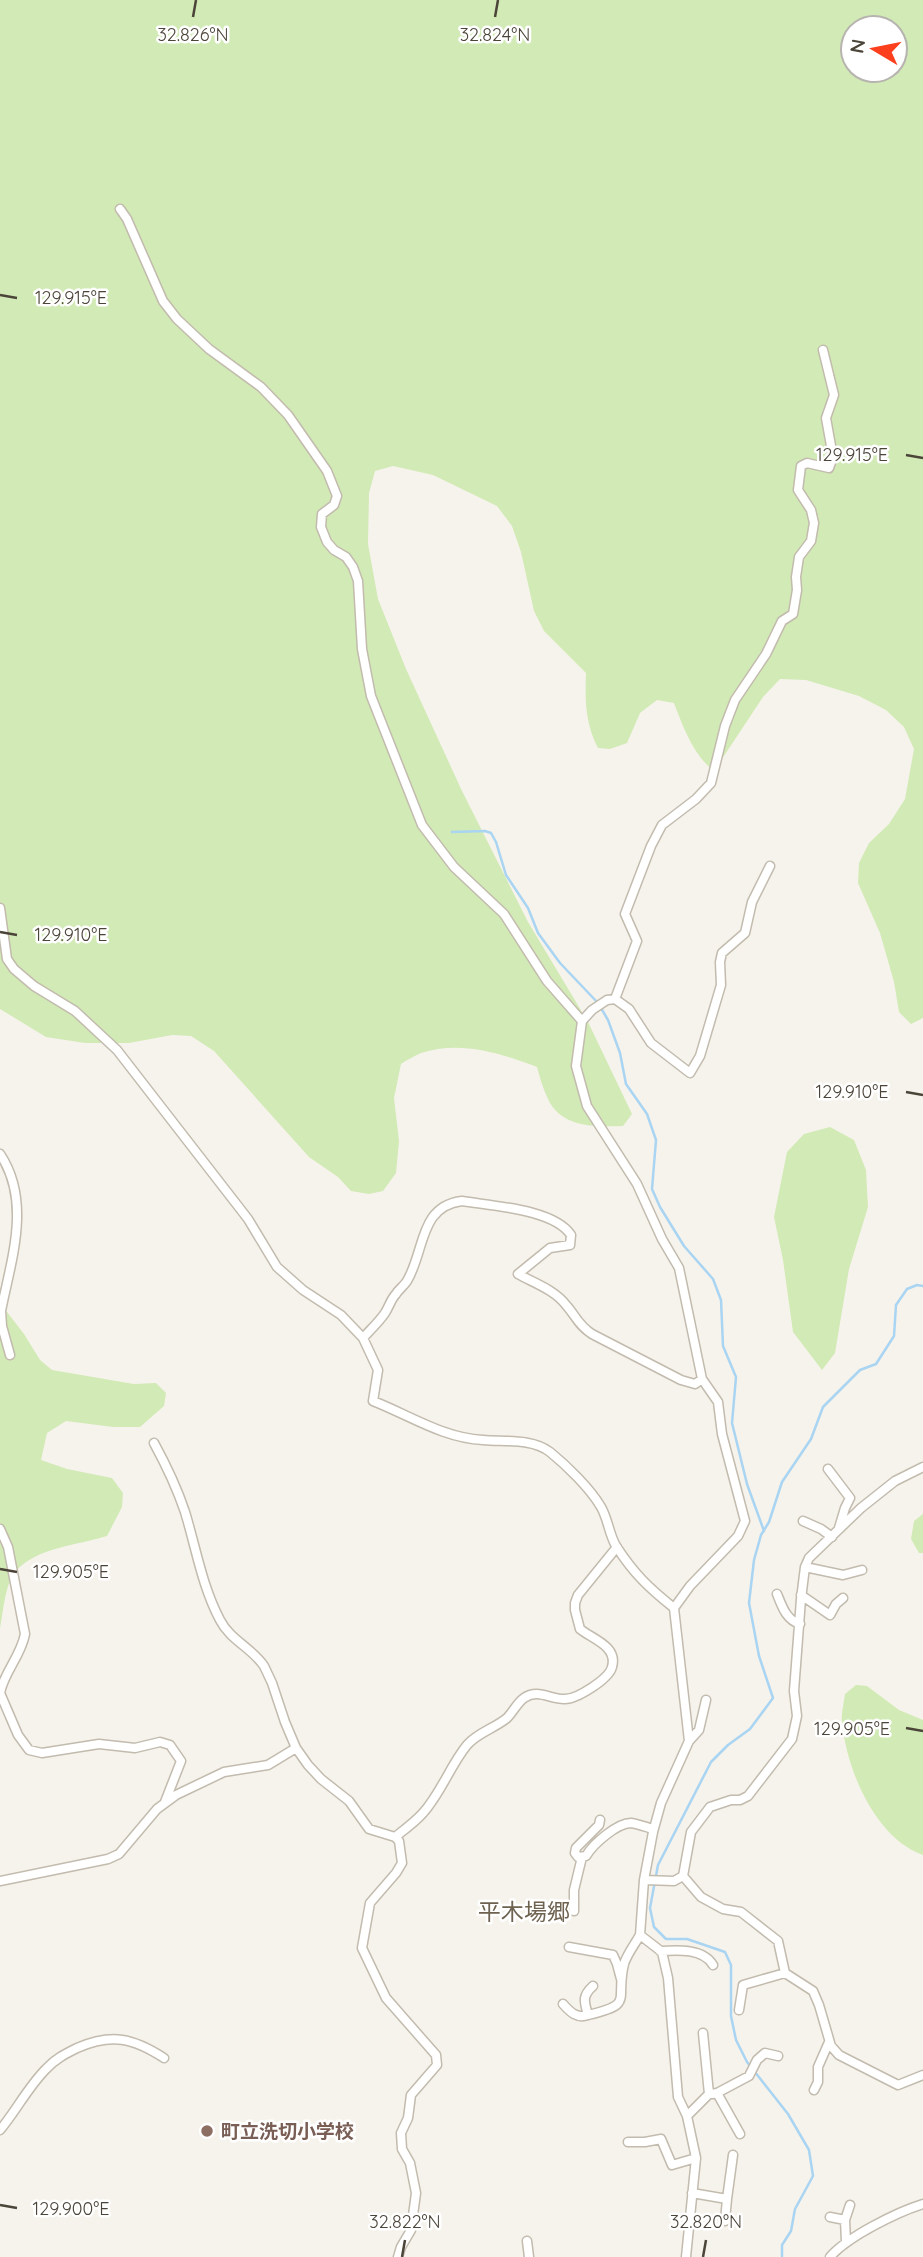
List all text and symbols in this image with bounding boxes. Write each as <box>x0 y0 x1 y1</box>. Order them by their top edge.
north arrow <box>839 14 909 84</box>
text: 32.826°N <box>157 23 229 46</box>
text: 32.824°N <box>460 23 530 46</box>
text: N <box>844 37 870 55</box>
text: 129.915°E <box>35 286 107 309</box>
text: 129.915°E <box>816 443 888 466</box>
text: 129.910°E <box>35 923 107 946</box>
text: 129.910°E <box>816 1080 888 1103</box>
text: 129.905°E <box>33 1560 109 1583</box>
text: 129.905°E <box>814 1717 890 1740</box>
district label: 平木場郷 <box>478 1897 570 1926</box>
place label: 町立洗切小学校 <box>221 2119 354 2143</box>
marker: 町立洗切小学校 <box>199 2123 215 2139</box>
text: 129.900°E <box>33 2197 109 2220</box>
text: 32.822°N <box>369 2210 441 2233</box>
text: 32.820°N <box>670 2210 742 2233</box>

